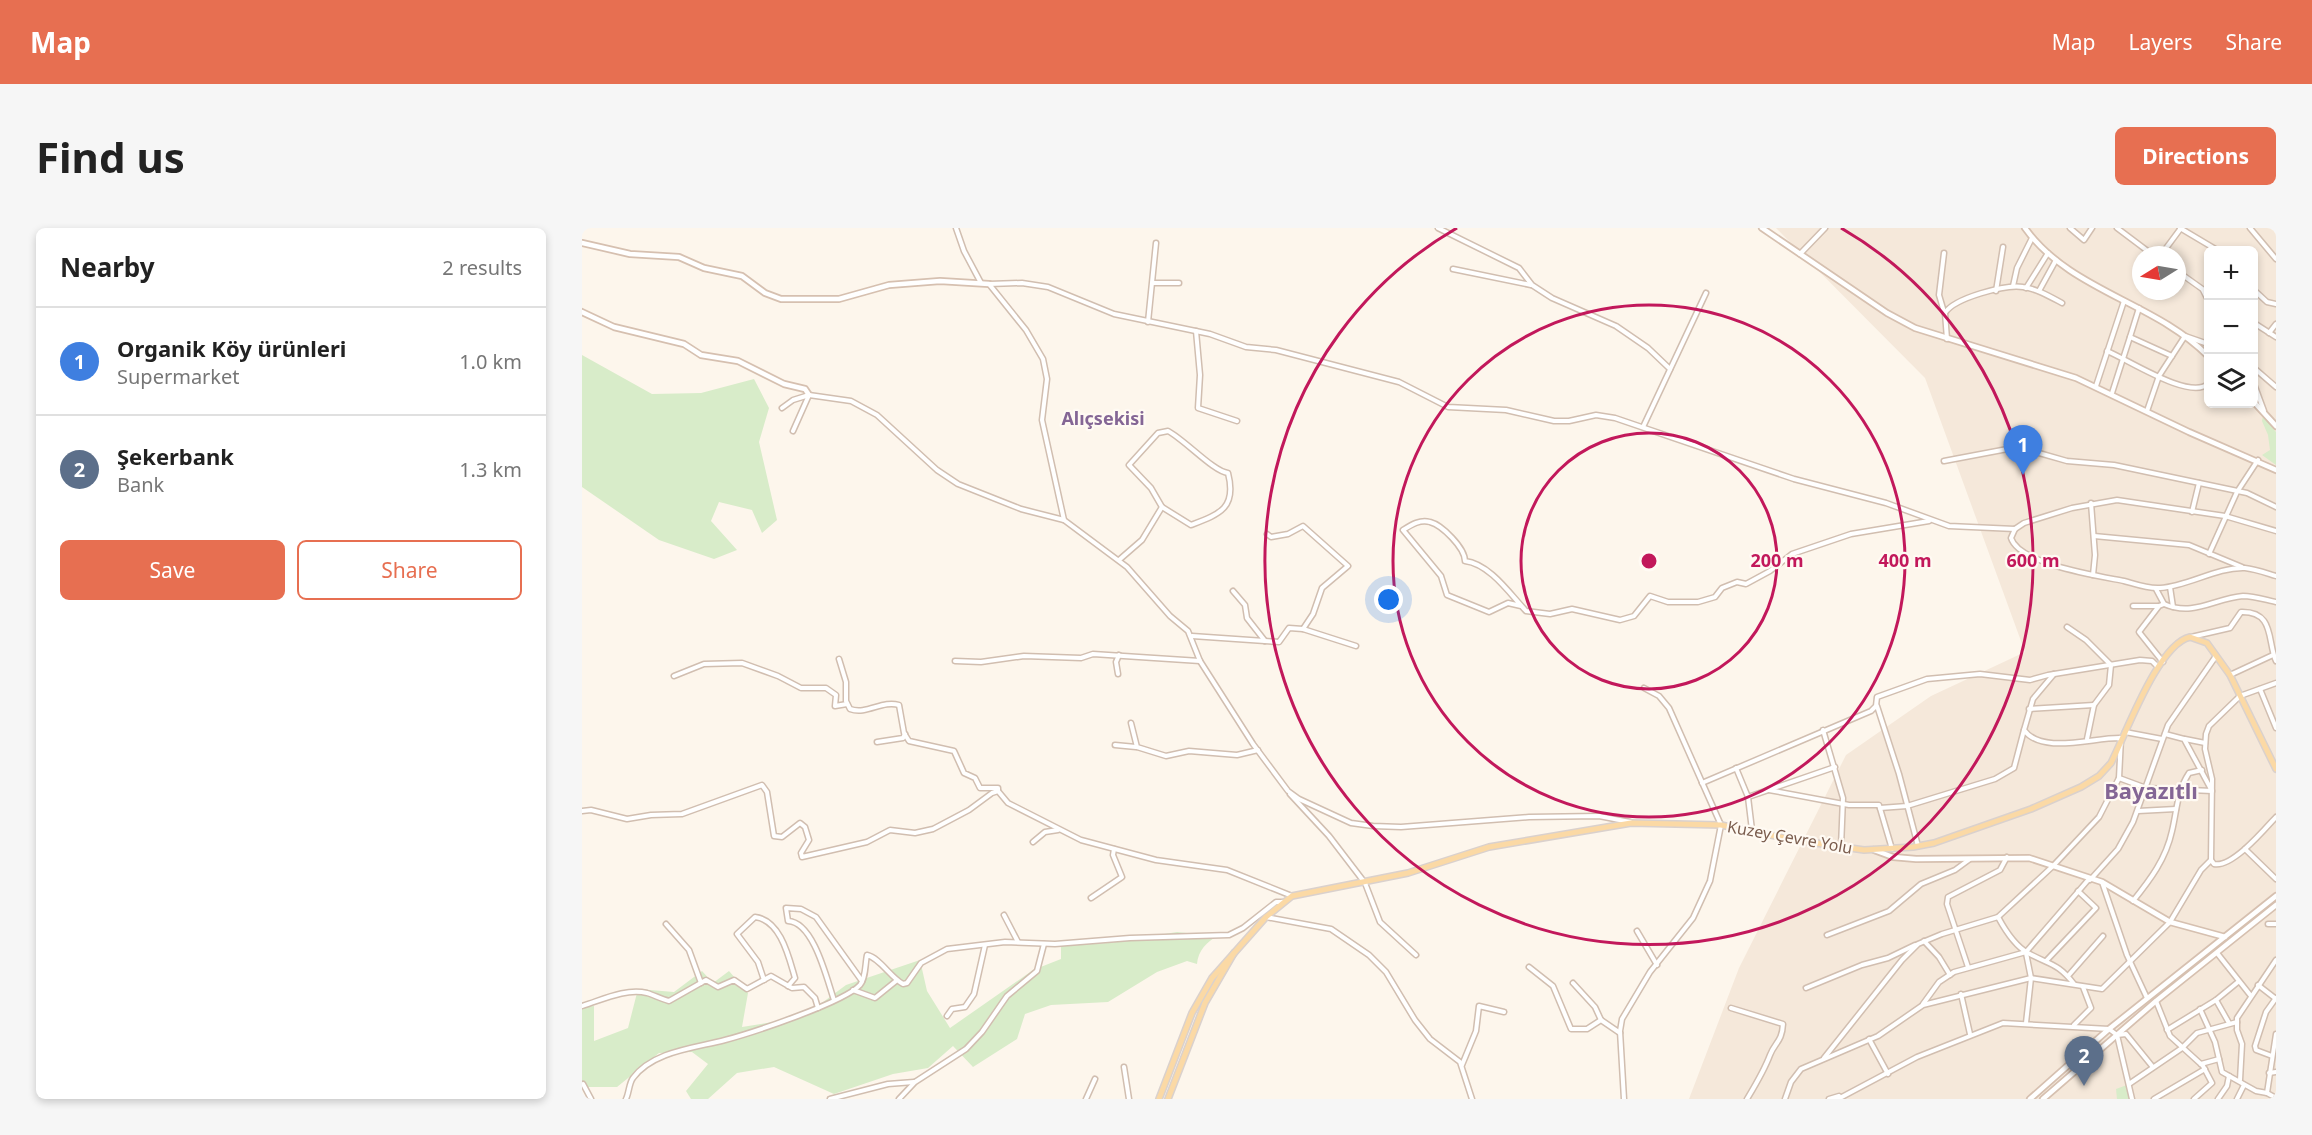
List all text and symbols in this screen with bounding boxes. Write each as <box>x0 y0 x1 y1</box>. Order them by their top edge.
text: Map <box>30 23 91 61</box>
text: Map <box>2052 28 2096 56</box>
text: Layers <box>2129 28 2193 56</box>
text: Share <box>2226 28 2282 56</box>
button: Directions <box>2115 127 2276 185</box>
text: Find us <box>36 128 185 185</box>
north arrow <box>2132 246 2186 300</box>
map controls <box>2204 246 2258 408</box>
button: + <box>2204 246 2258 300</box>
text: Nearby <box>60 249 155 285</box>
text: 2 results <box>442 254 522 281</box>
button: − <box>2204 300 2258 354</box>
text: Organik Köy ürünleri <box>117 333 346 363</box>
text: 1 <box>74 348 85 375</box>
text: 1.0 km <box>459 348 522 375</box>
button: layers <box>2204 354 2258 408</box>
text: Supermarket <box>117 363 240 390</box>
district label: Alıçsekisi <box>1061 406 1145 430</box>
pin: 1 <box>2004 426 2042 475</box>
text: Şekerbank <box>117 441 234 471</box>
text: 2 <box>74 456 85 483</box>
text: 1.3 km <box>459 456 522 483</box>
text: Bank <box>117 471 164 498</box>
button: Save <box>60 540 285 600</box>
button: Share <box>297 540 522 600</box>
text: 200 m <box>1750 548 1804 572</box>
text: 400 m <box>1878 548 1932 572</box>
text: 600 m <box>2006 548 2060 572</box>
centre of rings <box>1639 551 1659 571</box>
your location <box>1374 585 1403 614</box>
district label: Bayazıtlı <box>2104 775 2198 805</box>
street label: Kuzey Çevre Yolu <box>1726 815 1854 859</box>
pin: 2 <box>2064 1036 2104 1086</box>

